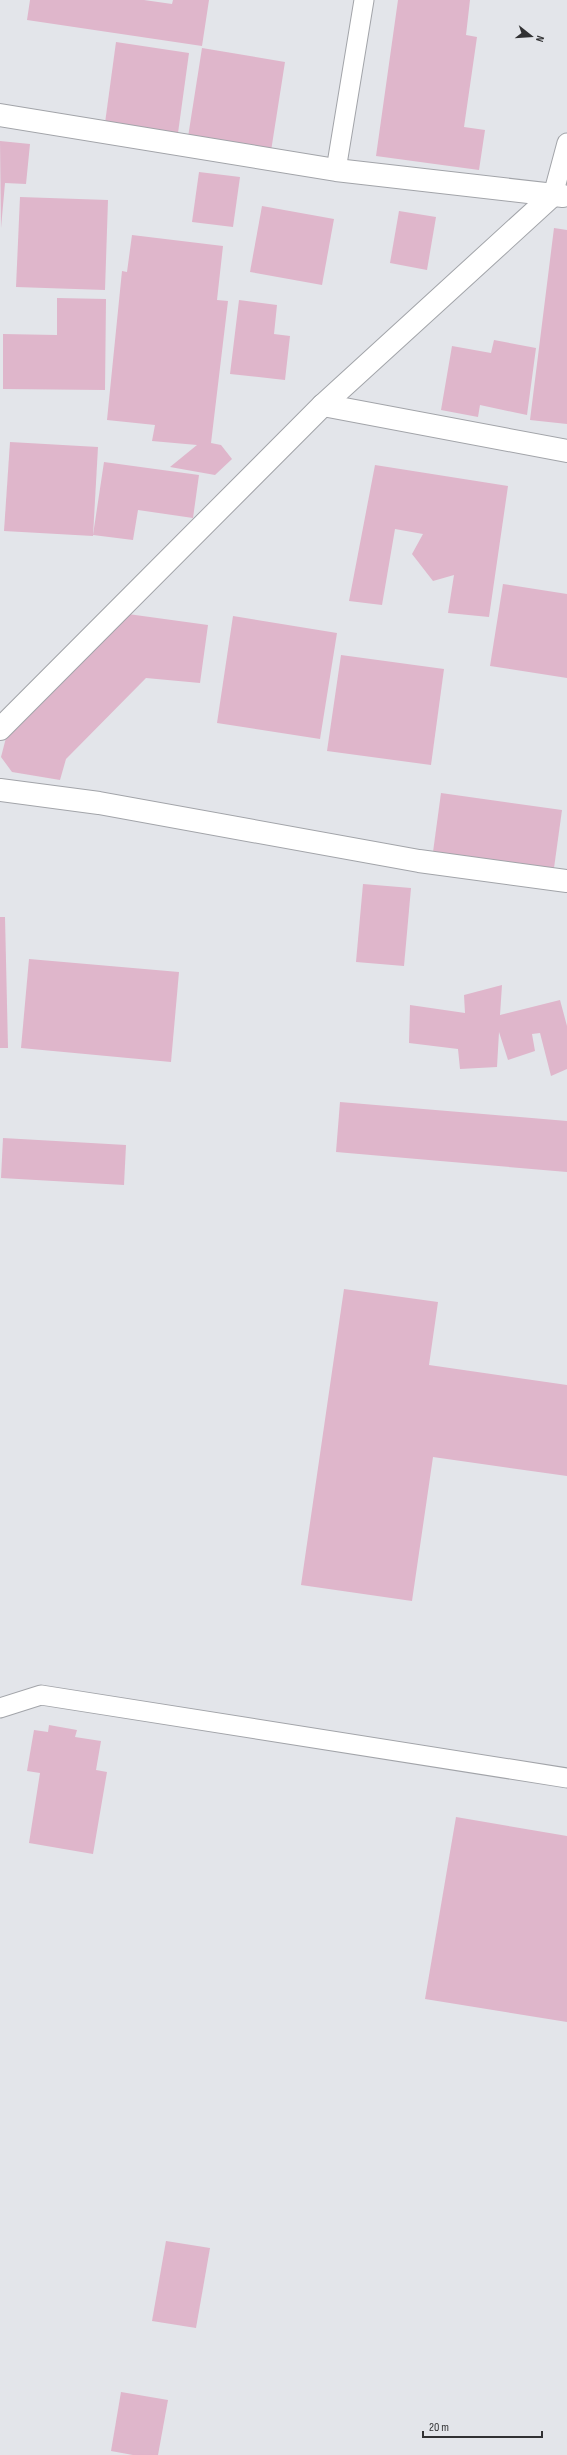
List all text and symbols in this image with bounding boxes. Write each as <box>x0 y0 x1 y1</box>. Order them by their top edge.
north arrow <box>511 16 551 56</box>
text: N <box>533 34 547 44</box>
scale bar <box>423 2413 542 2439</box>
text: 20 m <box>429 2420 449 2435</box>

